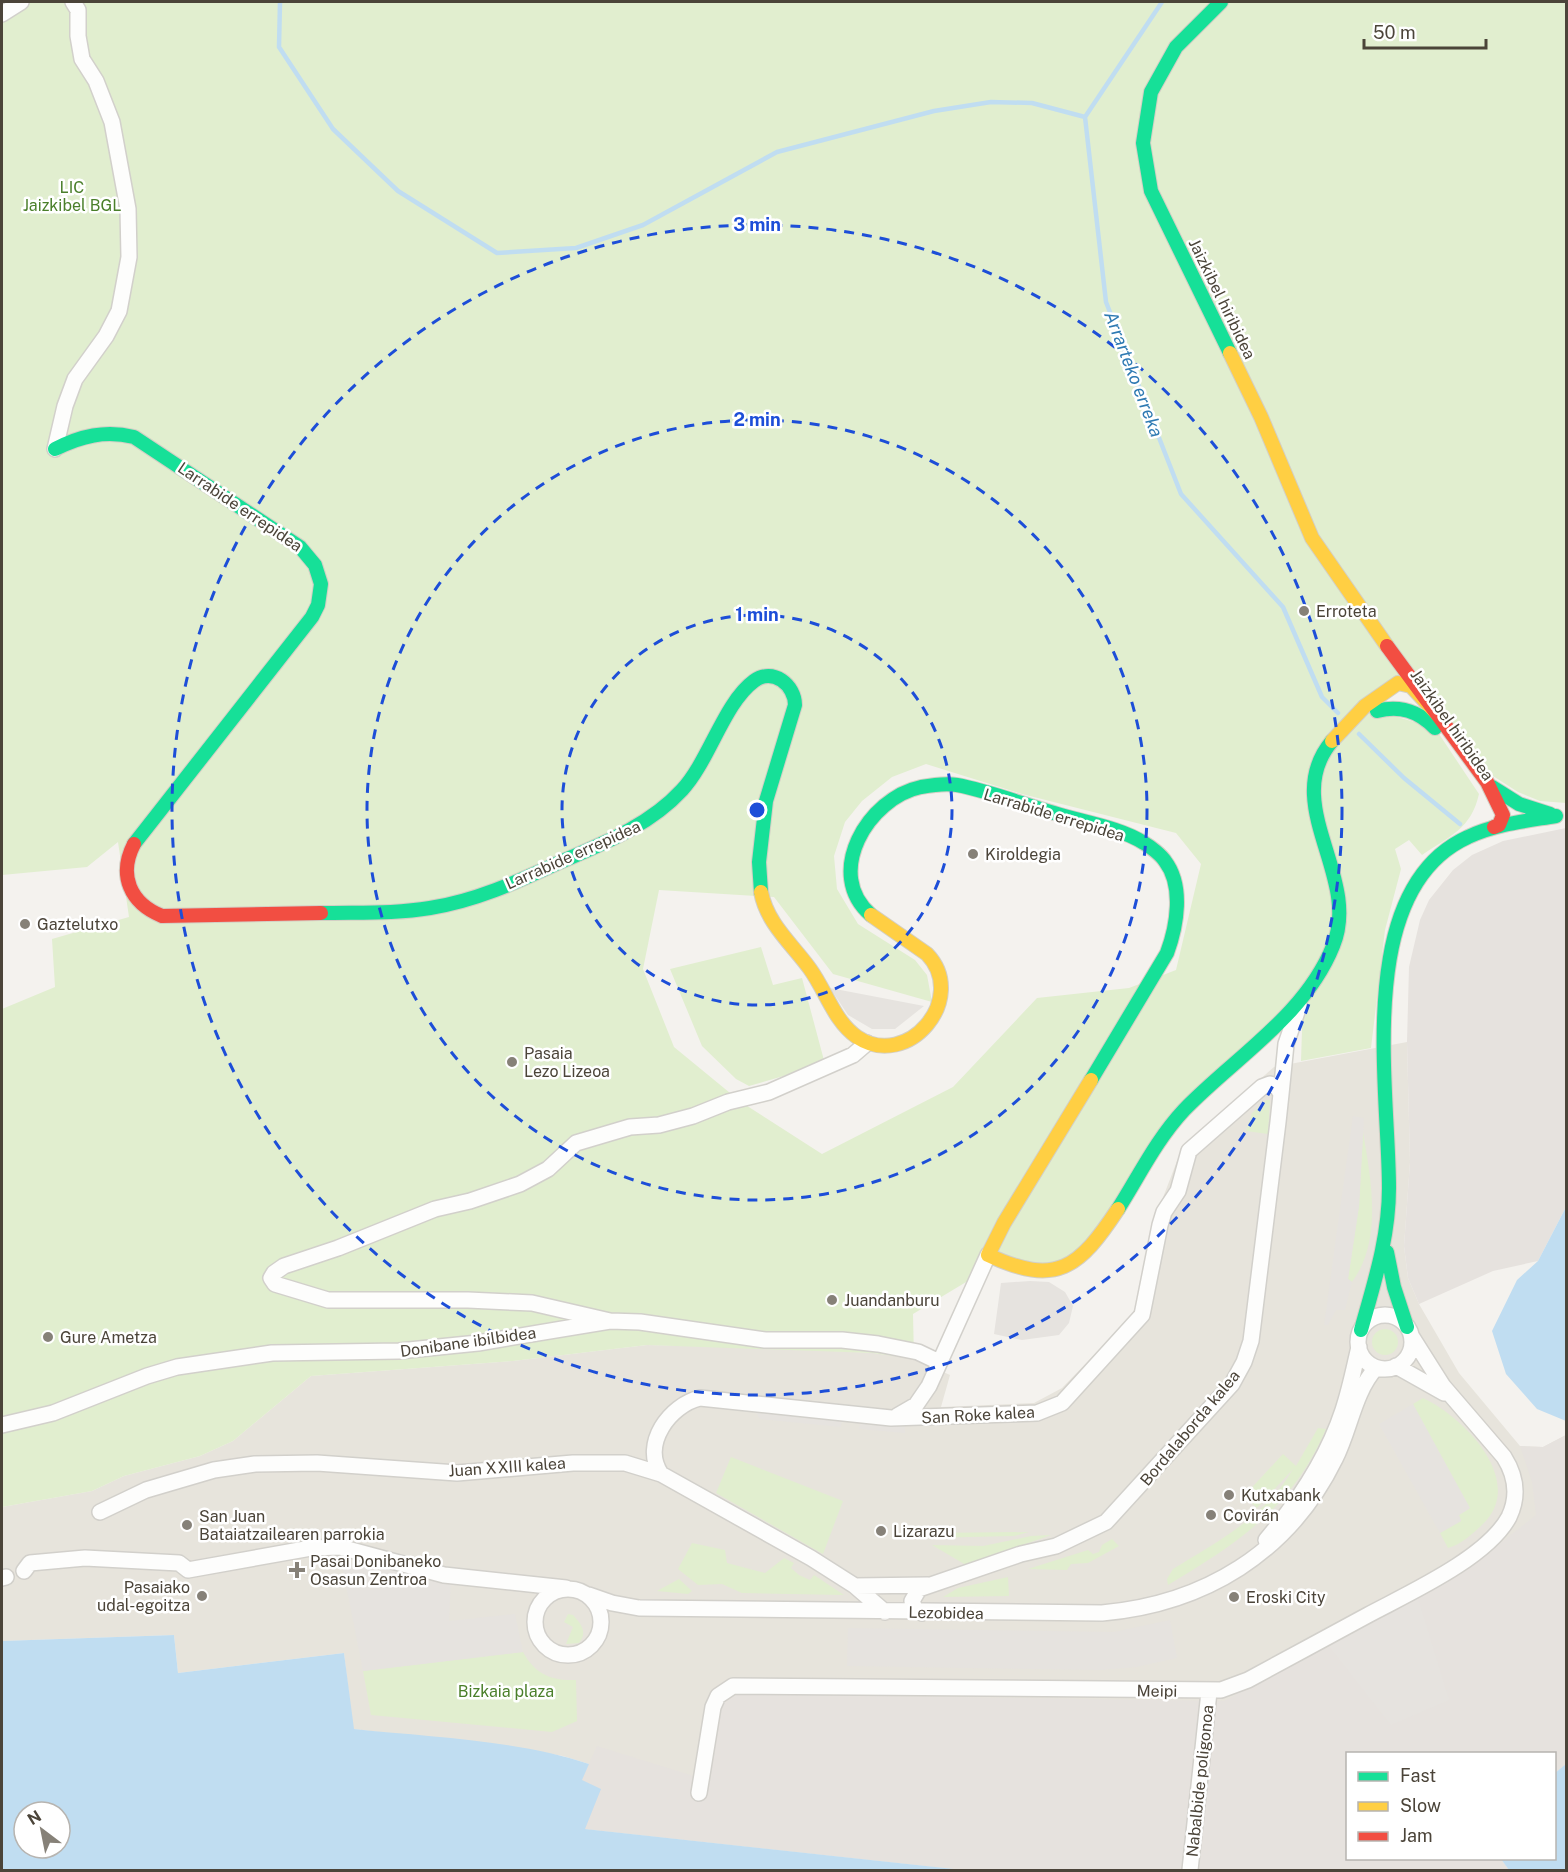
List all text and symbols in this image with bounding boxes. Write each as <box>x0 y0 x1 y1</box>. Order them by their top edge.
scale bar <box>1364 12 1486 50</box>
text: 50 m <box>1373 22 1416 43</box>
park label: LIC Jaizkibel BGL <box>23 178 121 215</box>
text: 3 min <box>733 214 781 235</box>
street label: Jaizkibel hiribidea <box>1185 236 1259 362</box>
water label: Arrarteko erreka <box>1100 308 1168 440</box>
text: 2 min <box>733 409 781 430</box>
street label: Larrabide errepidea <box>174 458 306 556</box>
place label: Erroteta <box>1316 602 1377 621</box>
text: 1 min <box>735 604 779 625</box>
marker: Erroteta <box>1297 604 1311 618</box>
street label: Jaizkibel hiribidea <box>1406 666 1498 784</box>
street label: Larrabide errepidea <box>981 785 1127 845</box>
centre of rings <box>747 800 767 820</box>
street label: Larrabide errepidea <box>502 817 644 893</box>
place label: Kiroldegia <box>985 845 1061 864</box>
marker: Kiroldegia <box>966 847 980 861</box>
place label: Gaztelutxo <box>37 915 118 934</box>
marker: Gaztelutxo <box>18 917 32 931</box>
place label: Pasaia Lezo Lizeoa <box>524 1044 610 1081</box>
marker: Pasaia Lezo Lizeoa <box>505 1055 519 1069</box>
place label: Juandanburu <box>844 1291 940 1310</box>
marker: Juandanburu <box>825 1293 839 1307</box>
street label: Donibane ibilbidea <box>399 1323 537 1361</box>
place label: Gure Ametza <box>60 1328 157 1347</box>
marker: Gure Ametza <box>41 1330 55 1344</box>
street label: Bordalaborda kalea <box>1136 1366 1244 1490</box>
street label: San Roke kalea <box>921 1403 1035 1427</box>
street label: Juan XXIII kalea <box>448 1453 566 1481</box>
place label: Kutxabank <box>1241 1486 1321 1505</box>
marker: Kutxabank <box>1222 1488 1236 1502</box>
place label: Covirán <box>1223 1506 1279 1525</box>
place label: San Juan Bataiatzailearen parrokia <box>199 1507 385 1544</box>
marker: Covirán <box>1204 1508 1218 1522</box>
marker: San Juan Bataiatzailearen parrokia <box>180 1518 194 1532</box>
place label: Lizarazu <box>893 1522 955 1541</box>
marker: Lizarazu <box>874 1524 888 1538</box>
place label: Pasai Donibaneko Osasun Zentroa <box>310 1552 441 1589</box>
marker: Pasai Donibaneko Osasun Zentroa <box>288 1561 306 1579</box>
place label: Pasaiako udal-egoitza <box>97 1578 190 1615</box>
place label: Eroski City <box>1246 1588 1326 1607</box>
marker: Pasaiako udal-egoitza <box>195 1589 209 1603</box>
marker: Eroski City <box>1227 1590 1241 1604</box>
street label: Lezobidea <box>908 1603 984 1623</box>
street label: Meipi <box>1136 1681 1178 1701</box>
park label: Bizkaia plaza <box>458 1682 554 1701</box>
street label: Nabalbide poligonoa <box>1183 1704 1217 1858</box>
legend <box>1346 1752 1556 1860</box>
text: Fast <box>1400 1765 1436 1786</box>
text: Slow <box>1400 1795 1441 1816</box>
north arrow <box>12 1800 72 1860</box>
text: N <box>24 1806 45 1829</box>
text: Jam <box>1400 1825 1433 1846</box>

